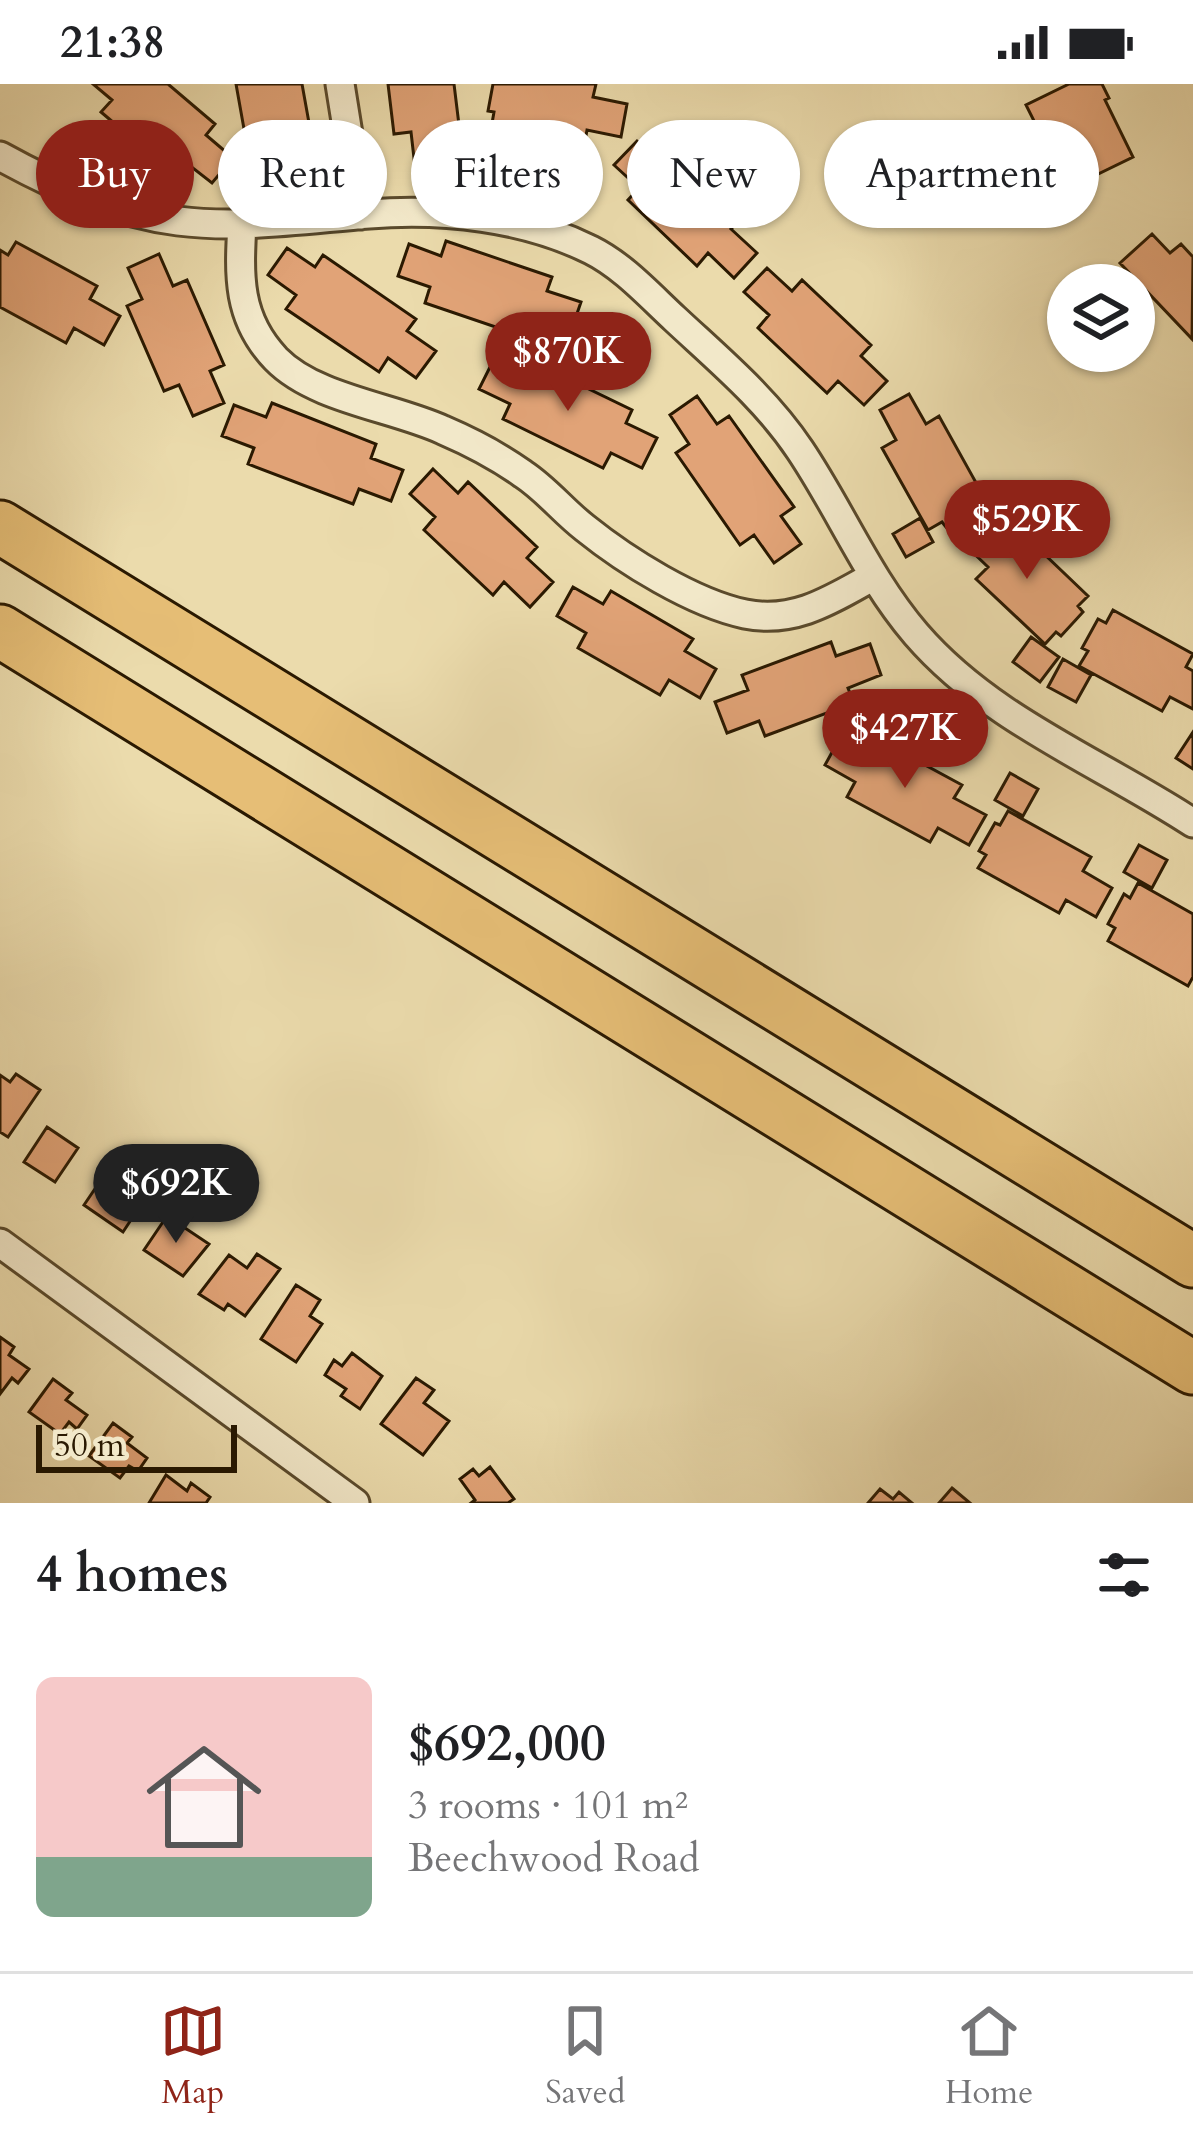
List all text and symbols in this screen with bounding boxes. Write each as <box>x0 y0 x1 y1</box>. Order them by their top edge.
text: 21:38 <box>60 12 165 73</box>
chip: Buy <box>36 120 194 228</box>
chip: Rent <box>218 120 387 228</box>
chip: Filters <box>411 120 603 228</box>
chip: New <box>627 120 800 228</box>
chip: Apartment <box>824 120 1099 228</box>
map controls <box>1047 264 1155 372</box>
button: layers <box>1047 264 1155 372</box>
pin: $870K <box>484 312 652 414</box>
text: $870K <box>512 324 624 377</box>
pin: $529K <box>943 480 1111 582</box>
text: $529K <box>971 492 1083 545</box>
pin: $427K <box>821 689 989 791</box>
text: $427K <box>849 701 961 754</box>
pin: $692K <box>92 1144 260 1246</box>
text: $692K <box>120 1156 232 1209</box>
scale bar <box>36 1419 237 1472</box>
text: 50 m <box>54 1423 125 1468</box>
text: 4 homes <box>36 1540 228 1610</box>
icon: filters <box>1091 1542 1157 1608</box>
text: $692,000 <box>408 1709 606 1779</box>
icon: home <box>132 1725 276 1869</box>
text: 3 rooms · 101 m² <box>408 1779 688 1832</box>
text: Beechwood Road <box>408 1832 700 1885</box>
tab: Map <box>160 1998 226 2115</box>
tab: Saved <box>545 1998 625 2115</box>
tab: Home <box>945 1998 1033 2115</box>

